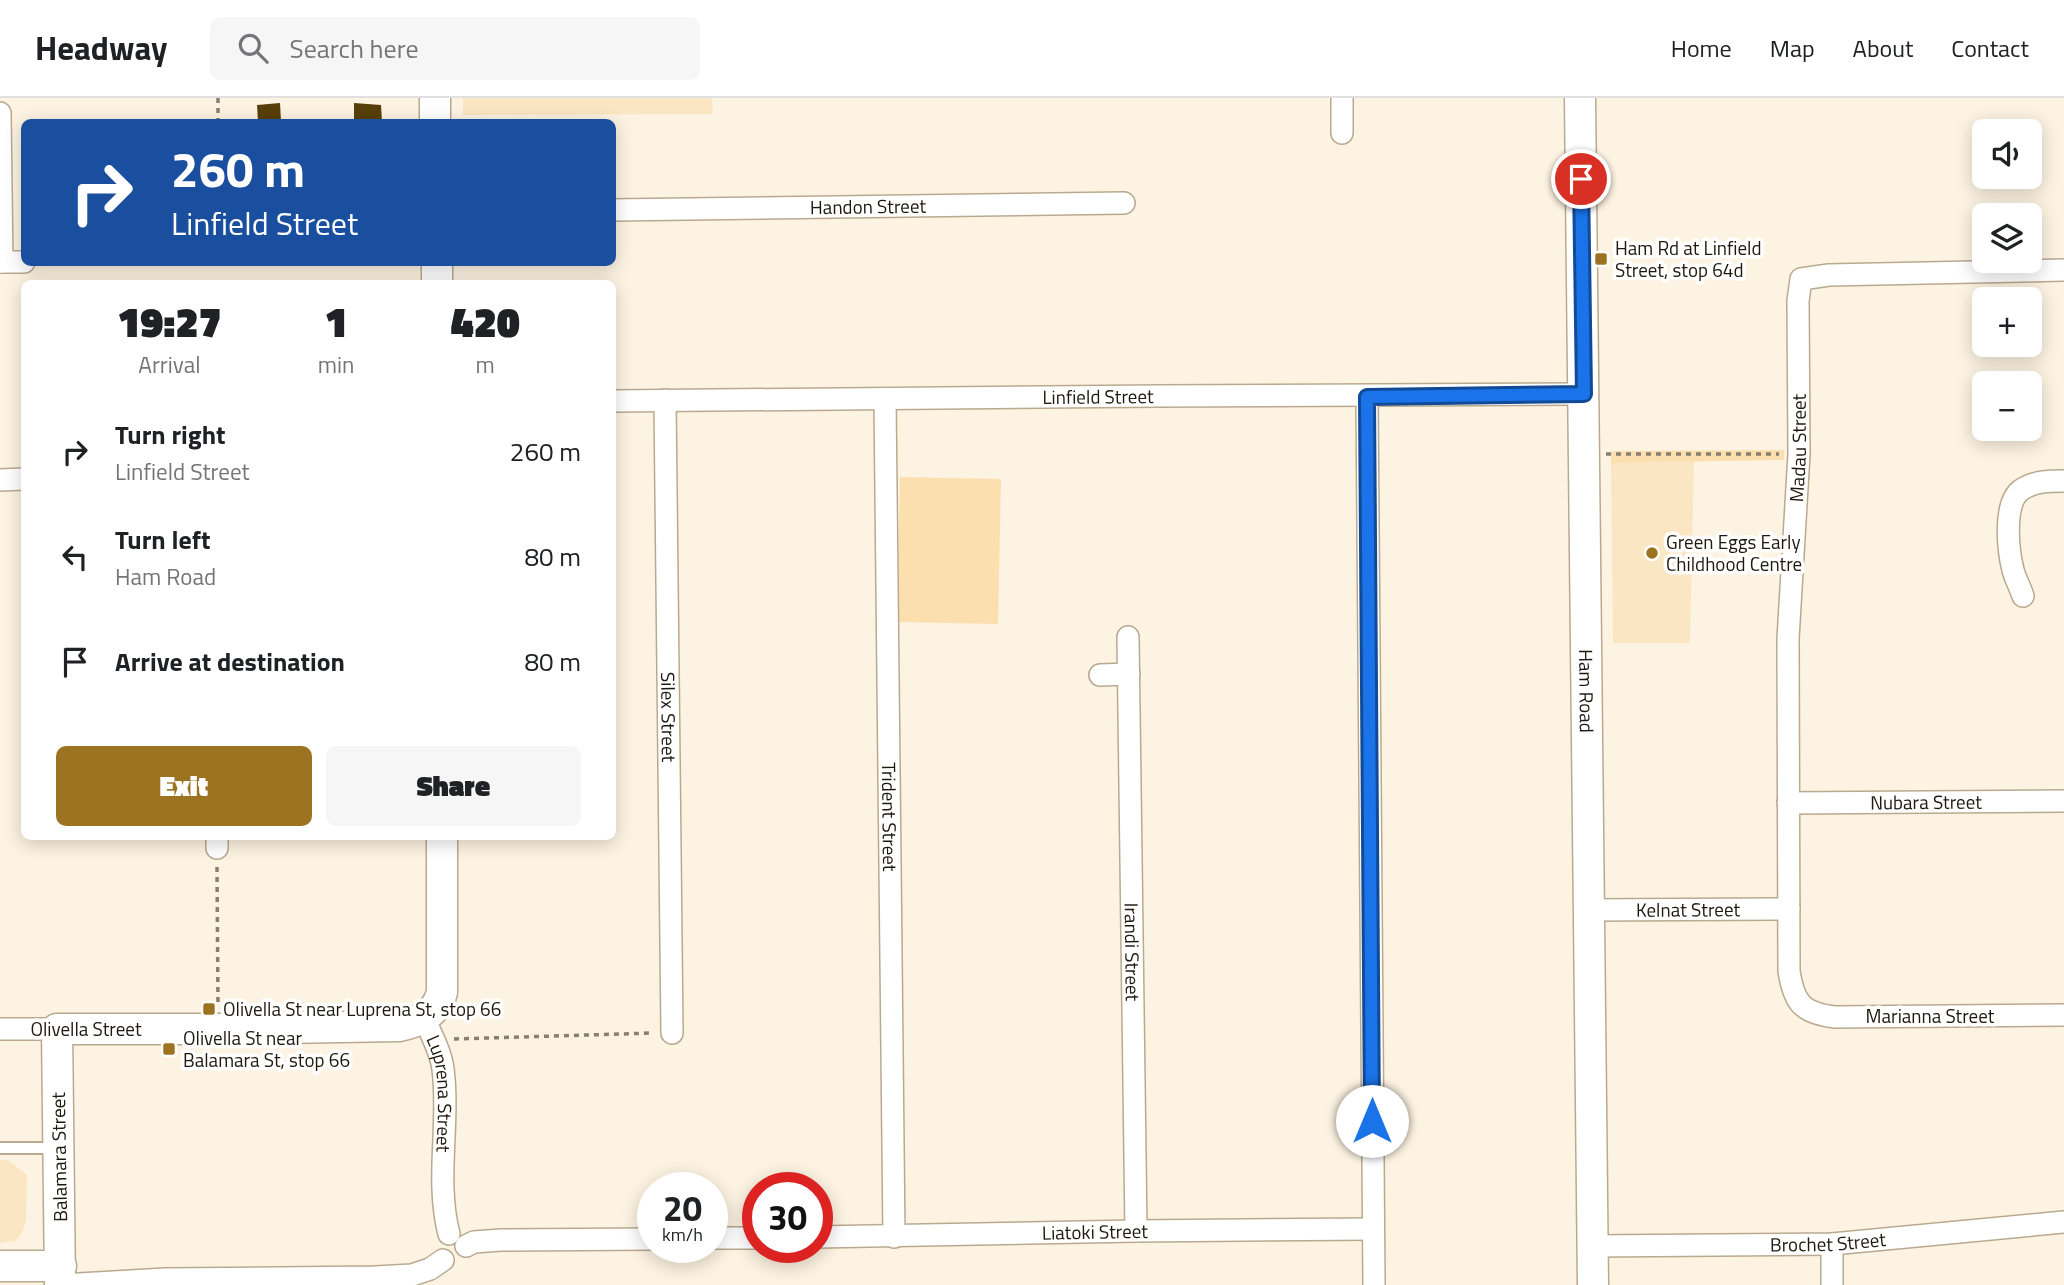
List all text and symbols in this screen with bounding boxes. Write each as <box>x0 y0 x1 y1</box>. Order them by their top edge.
search box <box>210 17 700 80</box>
text: Headway <box>35 23 168 73</box>
icon: search <box>234 29 272 67</box>
text: Search here <box>290 29 419 68</box>
text: Home <box>1671 30 1732 66</box>
text: Map <box>1770 30 1815 66</box>
text: About <box>1853 30 1913 66</box>
text: Contact <box>1951 30 2029 66</box>
map controls <box>1972 119 2042 441</box>
button: sound <box>1972 119 2042 189</box>
text: 260 m <box>171 131 305 206</box>
icon: right <box>56 147 147 238</box>
pin <box>1551 149 1611 209</box>
icon: arrive <box>1562 160 1600 198</box>
street label: Handon Street <box>810 191 927 221</box>
text: Linfield Street <box>171 199 358 247</box>
button: layers <box>1972 203 2042 273</box>
place label: Ham Rd at Linfield Street, stop 64d <box>1615 233 1762 284</box>
marker: Ham Rd at Linfield Street, stop 64d <box>1593 251 1609 267</box>
button: + <box>1972 287 2042 357</box>
text: 19:27 <box>117 289 222 353</box>
text: 1 <box>325 289 348 353</box>
text: 420 <box>451 289 520 353</box>
text: Arrival <box>138 347 201 382</box>
text: min <box>318 347 354 382</box>
text: m <box>476 347 495 382</box>
button: − <box>1972 371 2042 441</box>
street label: Linfield Street <box>1042 381 1154 411</box>
street label: Madau Street <box>1781 393 1813 503</box>
text: Turn right <box>115 415 226 454</box>
text: 260 m <box>510 432 581 471</box>
icon: right <box>56 433 94 471</box>
text: Linfield Street <box>115 454 250 489</box>
text: Turn left <box>115 520 210 559</box>
place label: Green Eggs Early Childhood Centre <box>1666 527 1802 578</box>
text: 80 m <box>524 537 581 576</box>
icon: left <box>56 538 94 576</box>
marker: Green Eggs Early Childhood Centre <box>1644 545 1660 561</box>
text: Ham Road <box>115 559 216 594</box>
text: Arrive at destination <box>115 642 345 681</box>
text: 80 m <box>524 642 581 681</box>
icon: arrive <box>56 643 94 681</box>
street label: Ham Road <box>1572 649 1602 733</box>
street label: Silex Street <box>654 672 684 763</box>
button: Exit <box>56 746 312 826</box>
button: Share <box>326 746 581 826</box>
street label: Trident Street <box>875 762 905 872</box>
street label: Nubara Street <box>1870 787 1982 816</box>
street label: Kelnat Street <box>1636 894 1740 924</box>
street label: Irandi Street <box>1118 903 1148 1002</box>
place label: Olivella St near Luprena St, stop 66 <box>223 994 501 1023</box>
marker: Olivella St near Luprena St, stop 66 <box>201 1001 217 1017</box>
street label: Marianna Street <box>1866 1001 1995 1030</box>
street label: Olivella Street <box>30 1014 142 1043</box>
place label: Olivella St near Balamara St, stop 66 <box>183 1023 350 1074</box>
street label: Luprena Street <box>419 1030 460 1153</box>
marker: Olivella St near Balamara St, stop 66 <box>161 1041 177 1057</box>
position arrow <box>1335 1084 1409 1158</box>
street label: Balamara Street <box>43 1092 74 1222</box>
speed limit sign: 30 <box>742 1172 833 1263</box>
text: 20 <box>663 1181 702 1235</box>
street label: Liatoki Street <box>1042 1216 1148 1247</box>
text: km/h <box>662 1221 703 1248</box>
street label: Brochet Street <box>1770 1224 1887 1259</box>

